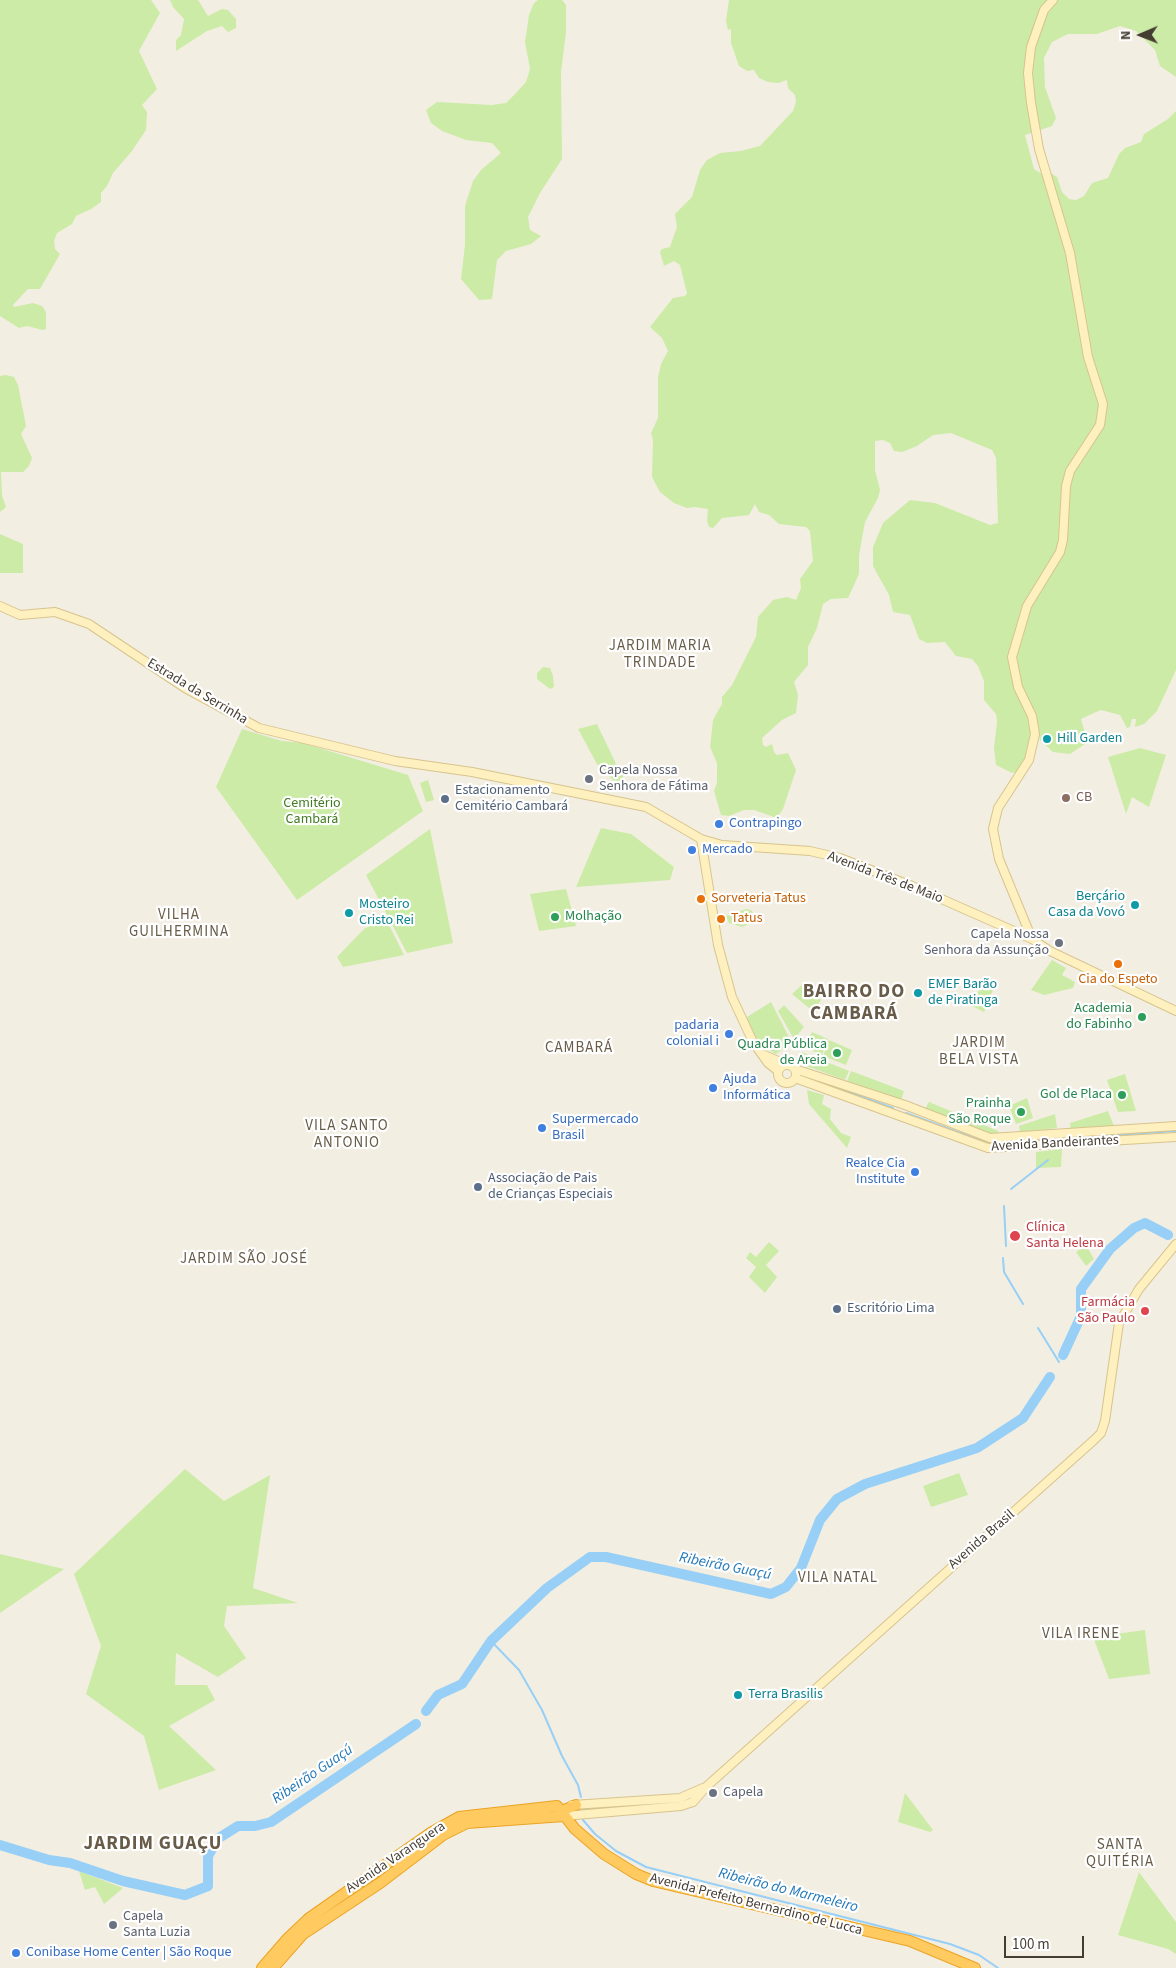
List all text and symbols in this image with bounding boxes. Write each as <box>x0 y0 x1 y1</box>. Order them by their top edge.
north arrow <box>1116 10 1166 60</box>
text: N <box>1116 30 1136 40</box>
district label: JARDIM MARIA TRINDADE <box>607 638 713 673</box>
street label: Estrada da Serrinha <box>144 655 250 729</box>
place label: Hill Garden <box>1057 731 1122 747</box>
marker: Hill Garden <box>1041 733 1053 745</box>
place label: Capela Nossa Senhora de Fátima <box>599 763 708 796</box>
marker: Capela Nossa Senhora de Fátima <box>583 773 595 785</box>
place label: Estacionamento Cemitério Cambará <box>455 783 568 816</box>
place label: CB <box>1076 790 1092 806</box>
marker: CB <box>1060 792 1072 804</box>
marker: Estacionamento Cemitério Cambará <box>439 793 451 805</box>
park label: Cemitério Cambará <box>283 796 341 829</box>
place label: Contrapingo <box>729 816 802 832</box>
marker: Contrapingo <box>713 818 725 830</box>
place label: Mercado <box>702 842 752 858</box>
marker: Mercado <box>686 844 698 856</box>
street label: Avenida Três de Maio <box>825 848 945 908</box>
place label: Berçário Casa da Vovó <box>1048 889 1125 922</box>
place label: Sorveteria Tatus <box>711 891 806 907</box>
marker: Sorveteria Tatus <box>695 893 707 905</box>
place label: Mosteiro Cristo Rei <box>359 897 414 930</box>
marker: Berçário Casa da Vovó <box>1129 899 1141 911</box>
district label: VILHA GUILHERMINA <box>128 907 230 942</box>
marker: Mosteiro Cristo Rei <box>343 907 355 919</box>
place label: Molhação <box>565 909 622 925</box>
marker: Molhação <box>549 911 561 923</box>
place label: Tatus <box>731 911 763 927</box>
marker: Tatus <box>715 913 727 925</box>
place label: Capela Nossa Senhora da Assunção <box>924 927 1049 960</box>
marker: Capela Nossa Senhora da Assunção <box>1053 937 1065 949</box>
marker: Cia do Espeto <box>1112 958 1124 970</box>
place label: Cia do Espeto <box>1078 972 1158 988</box>
place label: EMEF Barão de Piratinga <box>928 977 998 1010</box>
district label: BAIRRO DO CAMBARÁ <box>802 982 906 1026</box>
marker: EMEF Barão de Piratinga <box>912 987 924 999</box>
place label: Academia do Fabinho <box>1066 1001 1132 1034</box>
marker: Academia do Fabinho <box>1136 1011 1148 1023</box>
place label: padaria colonial i <box>666 1018 719 1050</box>
marker: padaria colonial i <box>723 1028 735 1040</box>
district label: JARDIM BELA VISTA <box>938 1035 1020 1070</box>
place label: Quadra Pública de Areia <box>737 1037 827 1070</box>
district label: CAMBARÁ <box>544 1040 614 1058</box>
marker: Quadra Pública de Areia <box>831 1047 843 1059</box>
place label: Ajuda Informática <box>723 1072 791 1104</box>
marker: Ajuda Informática <box>707 1082 719 1094</box>
place label: Gol de Placa <box>1040 1087 1112 1103</box>
marker: Gol de Placa <box>1116 1089 1128 1101</box>
place label: Prainha São Roque <box>948 1096 1011 1128</box>
marker: Prainha São Roque <box>1015 1106 1027 1118</box>
place label: Supermercado Brasil <box>552 1112 639 1144</box>
district label: VILA SANTO ANTONIO <box>304 1118 390 1153</box>
marker: Supermercado Brasil <box>536 1122 548 1134</box>
street label: Avenida Bandeirantes <box>991 1132 1119 1156</box>
place label: Realce Cia Institute <box>845 1156 905 1188</box>
marker: Realce Cia Institute <box>909 1166 921 1178</box>
place label: Associação de Pais de Crianças Especiais <box>488 1171 613 1204</box>
marker: Associação de Pais de Crianças Especiais <box>472 1181 484 1193</box>
place label: Clínica Santa Helena <box>1026 1220 1104 1252</box>
marker: Clínica Santa Helena <box>1008 1229 1022 1243</box>
district label: JARDIM SÃO JOSÉ <box>178 1251 310 1269</box>
place label: Farmácia São Paulo <box>1077 1295 1135 1328</box>
place label: Escritório Lima <box>847 1301 935 1317</box>
marker: Escritório Lima <box>831 1303 843 1315</box>
marker: Farmácia São Paulo <box>1139 1305 1151 1317</box>
street label: Avenida Brasil <box>945 1507 1019 1573</box>
water label: Ribeirão Guaçú <box>677 1549 773 1585</box>
district label: VILA NATAL <box>797 1570 879 1588</box>
district label: VILA IRENE <box>1041 1626 1121 1644</box>
place label: Terra Brasilis <box>748 1687 823 1703</box>
marker: Terra Brasilis <box>732 1689 744 1701</box>
water label: Ribeirão Guaçú <box>269 1741 357 1809</box>
place label: Capela <box>723 1785 763 1801</box>
marker: Capela <box>707 1787 719 1799</box>
street label: Avenida Varanguera <box>343 1819 449 1897</box>
district label: JARDIM GUAÇU <box>82 1834 224 1856</box>
district label: SANTA QUITÉRIA <box>1085 1837 1155 1872</box>
water label: Ribeirão do Marmeleiro <box>716 1865 860 1917</box>
street label: Avenida Prefeito Bernardino de Lucca <box>648 1870 864 1940</box>
place label: Capela Santa Luzia <box>123 1909 190 1941</box>
marker: Capela Santa Luzia <box>107 1919 119 1931</box>
scale bar <box>1006 1926 1086 1958</box>
text: 100 m <box>1012 1934 1050 1955</box>
place label: Conibase Home Center | São Roque <box>26 1945 232 1961</box>
marker: Conibase Home Center | São Roque <box>10 1947 22 1959</box>

